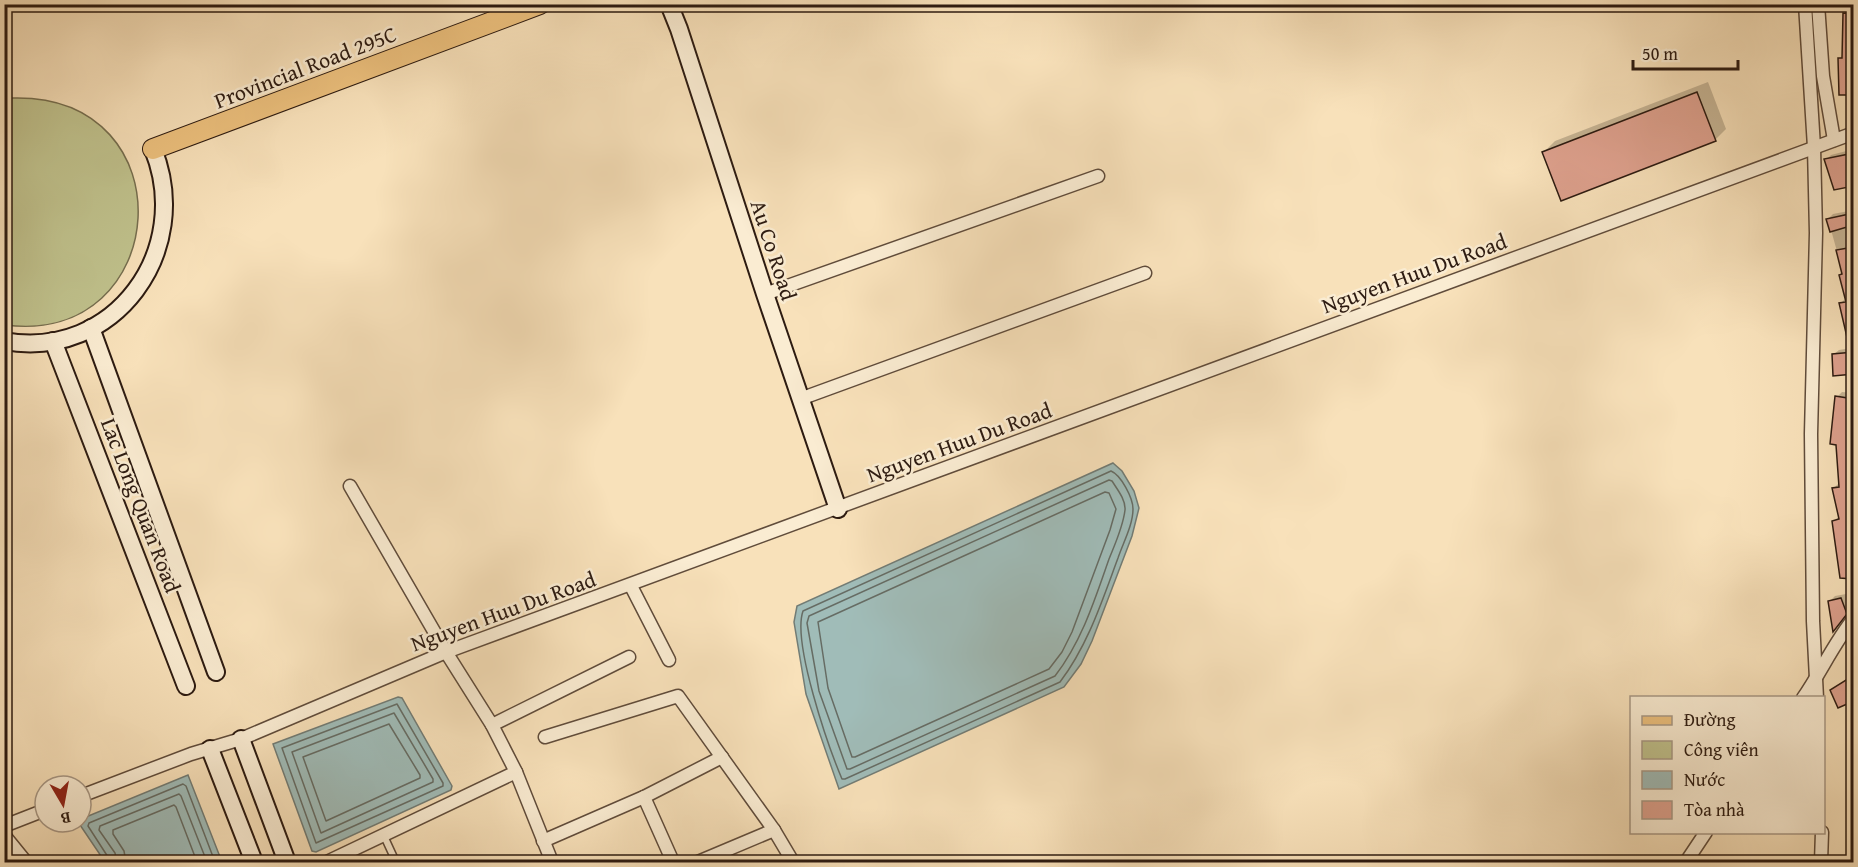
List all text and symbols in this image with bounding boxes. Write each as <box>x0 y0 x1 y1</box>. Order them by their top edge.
street label: Provincial Road 295C <box>209 18 401 116</box>
scale bar <box>1633 33 1738 71</box>
text: 50 m <box>1642 40 1678 67</box>
street label: Au Co Road <box>743 196 805 305</box>
street label: Nguyen Huu Du Road <box>1317 225 1511 321</box>
street label: Nguyen Huu Du Road <box>862 394 1056 490</box>
street label: Lac Long Quan Road <box>93 413 189 597</box>
street label: Nguyen Huu Du Road <box>406 563 600 659</box>
legend <box>1630 696 1825 834</box>
text: Đường <box>1684 706 1735 733</box>
text: Công viên <box>1684 736 1759 763</box>
text: Nước <box>1684 766 1725 793</box>
north arrow <box>33 774 93 834</box>
text: Tòa nhà <box>1684 796 1745 823</box>
text: B <box>59 806 73 831</box>

